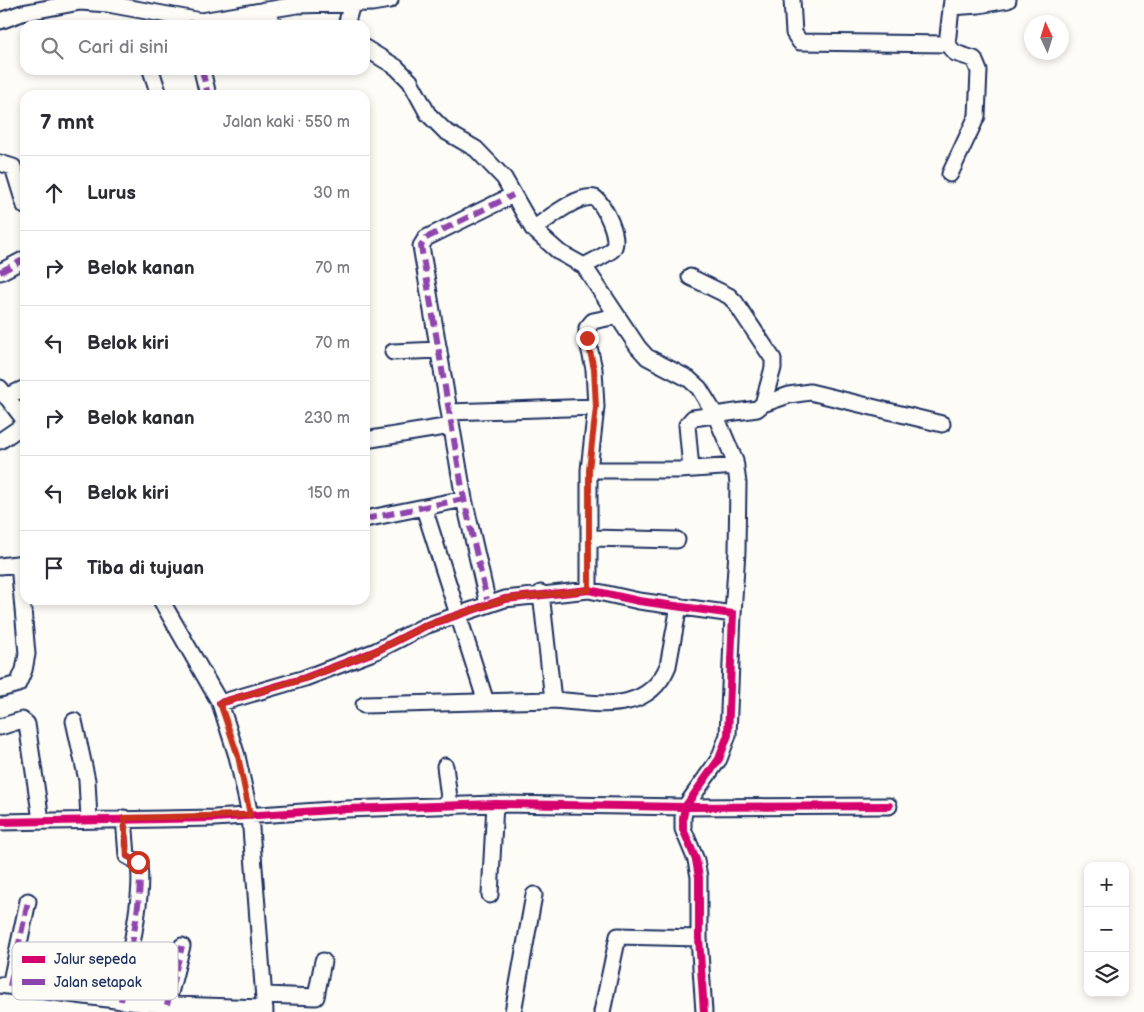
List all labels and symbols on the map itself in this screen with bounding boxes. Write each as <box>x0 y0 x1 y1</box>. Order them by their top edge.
north arrow <box>1024 15 1069 60</box>
route end <box>576 327 599 350</box>
route start <box>127 851 150 874</box>
legend <box>12 942 178 1000</box>
text: Jalur sepeda <box>54 951 136 968</box>
text: Jalan setapak <box>54 974 142 991</box>

